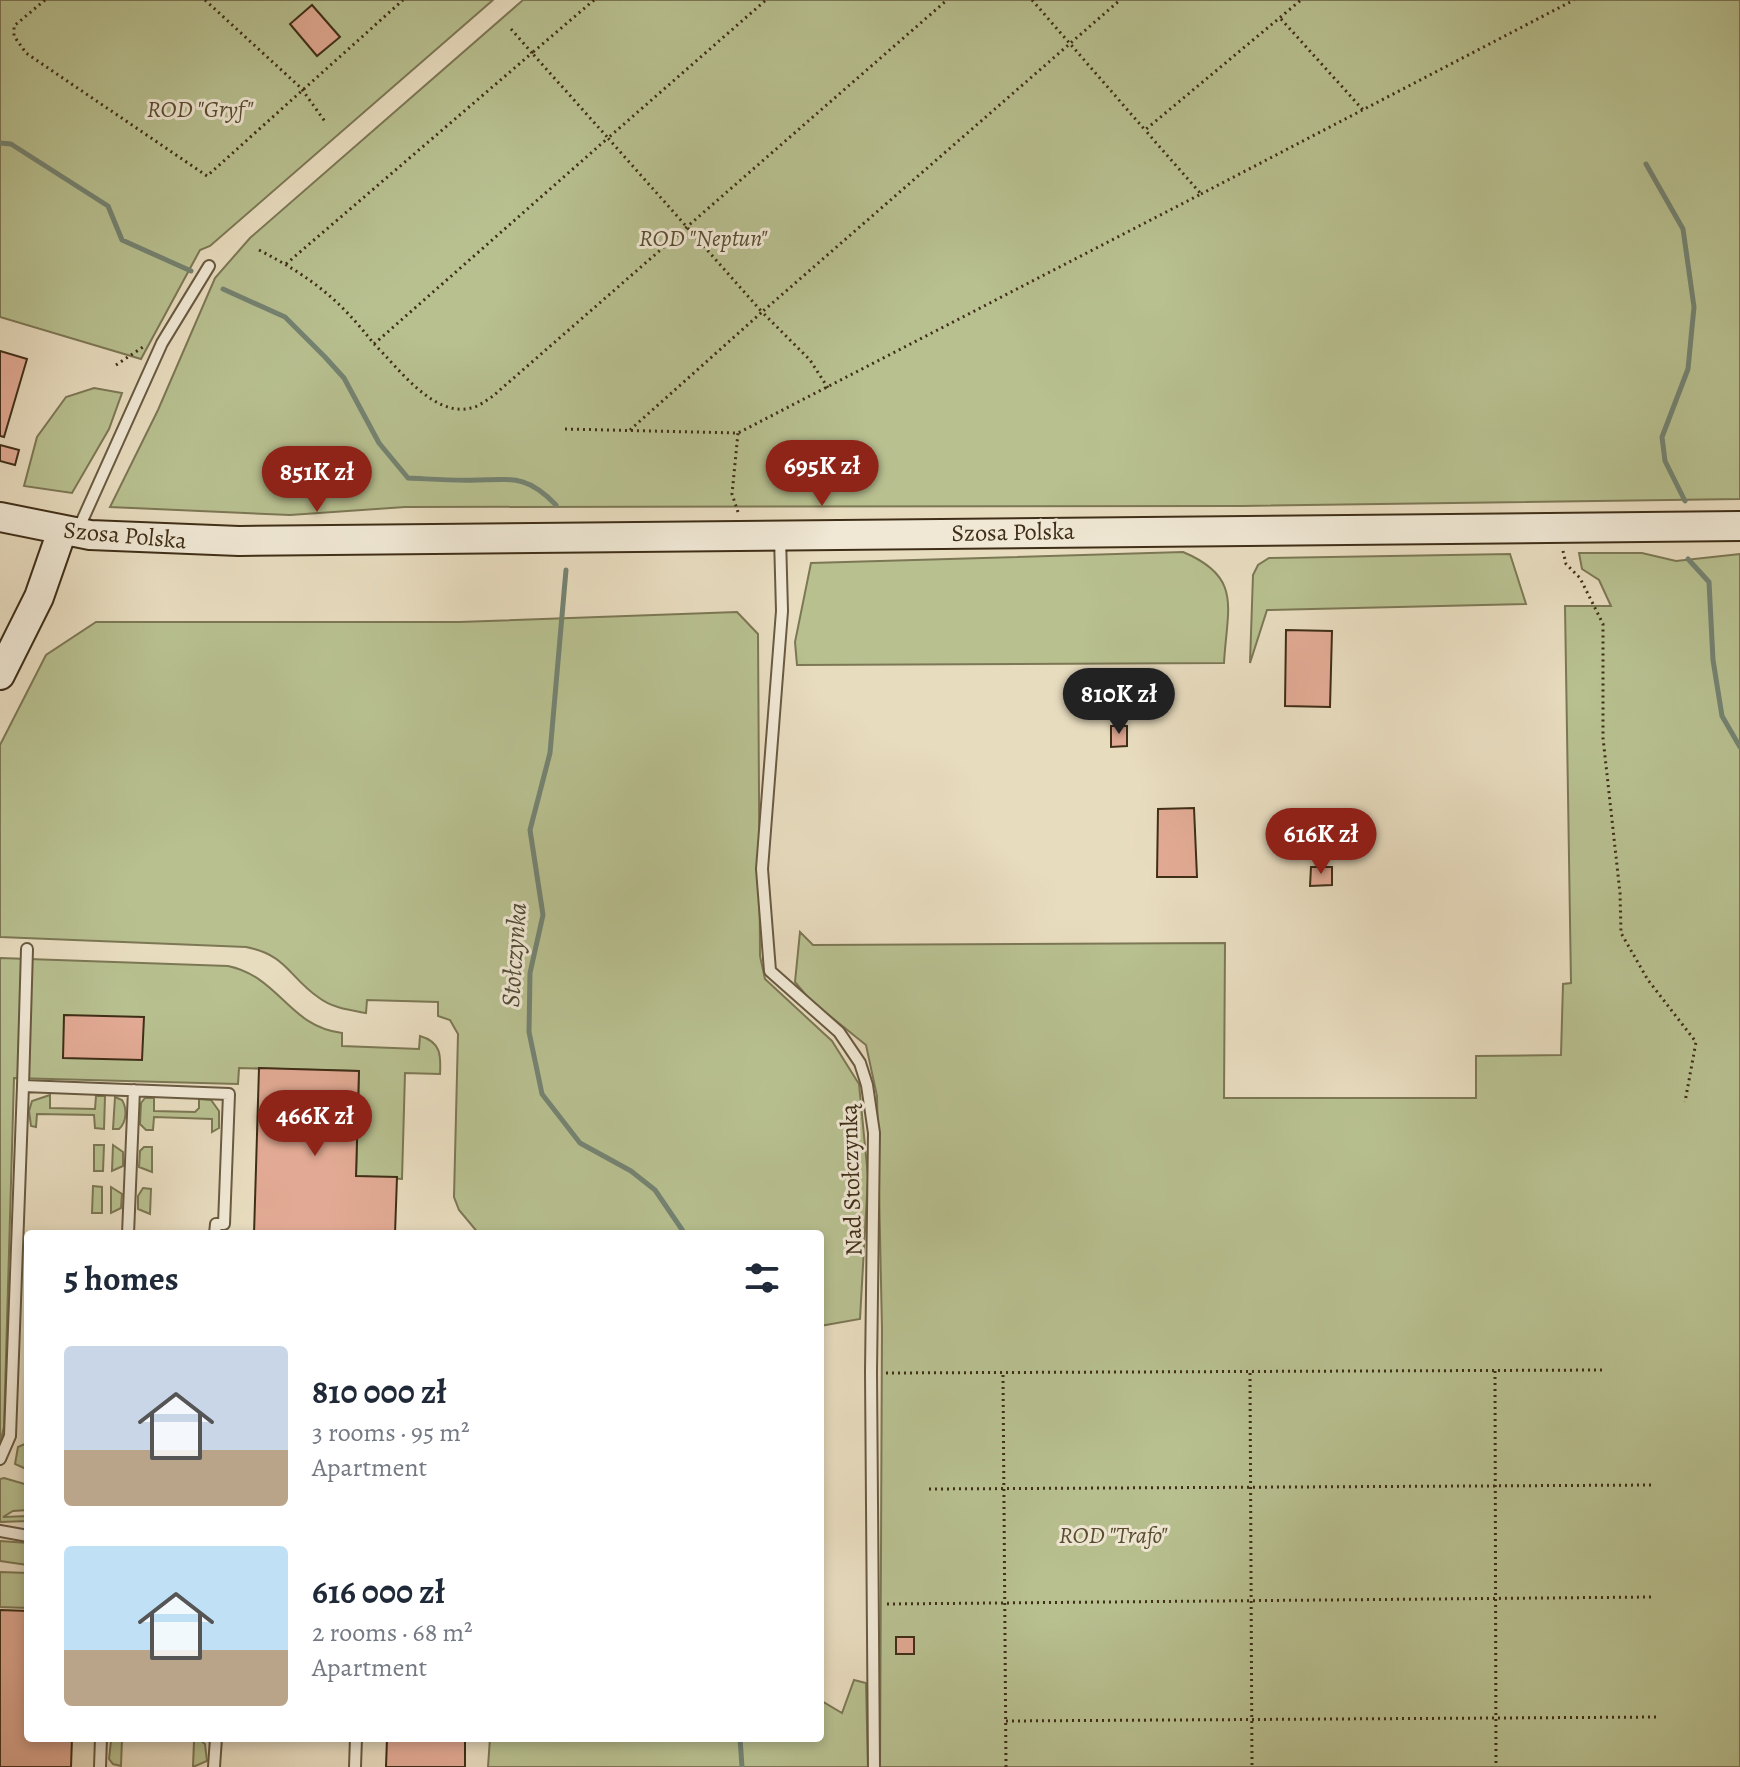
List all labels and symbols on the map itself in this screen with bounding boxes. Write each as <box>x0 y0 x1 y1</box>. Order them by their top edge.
park label: ROD "Gryf" <box>147 93 254 125</box>
park label: ROD "Neptun" <box>639 222 768 254</box>
pin: 695K zł <box>748 440 896 508</box>
pin: 851K zł <box>243 446 391 514</box>
street label: Szosa Polska <box>62 514 189 556</box>
street label: Szosa Polska <box>951 515 1076 549</box>
pin: 810K zł <box>1045 668 1193 736</box>
pin: 616K zł <box>1247 808 1395 876</box>
water label: Stołczynka <box>493 902 535 1008</box>
pin: 466K zł <box>241 1090 389 1158</box>
street label: Nad Stołczynką <box>832 1102 870 1257</box>
park label: ROD "Trafo" <box>1059 1519 1168 1551</box>

